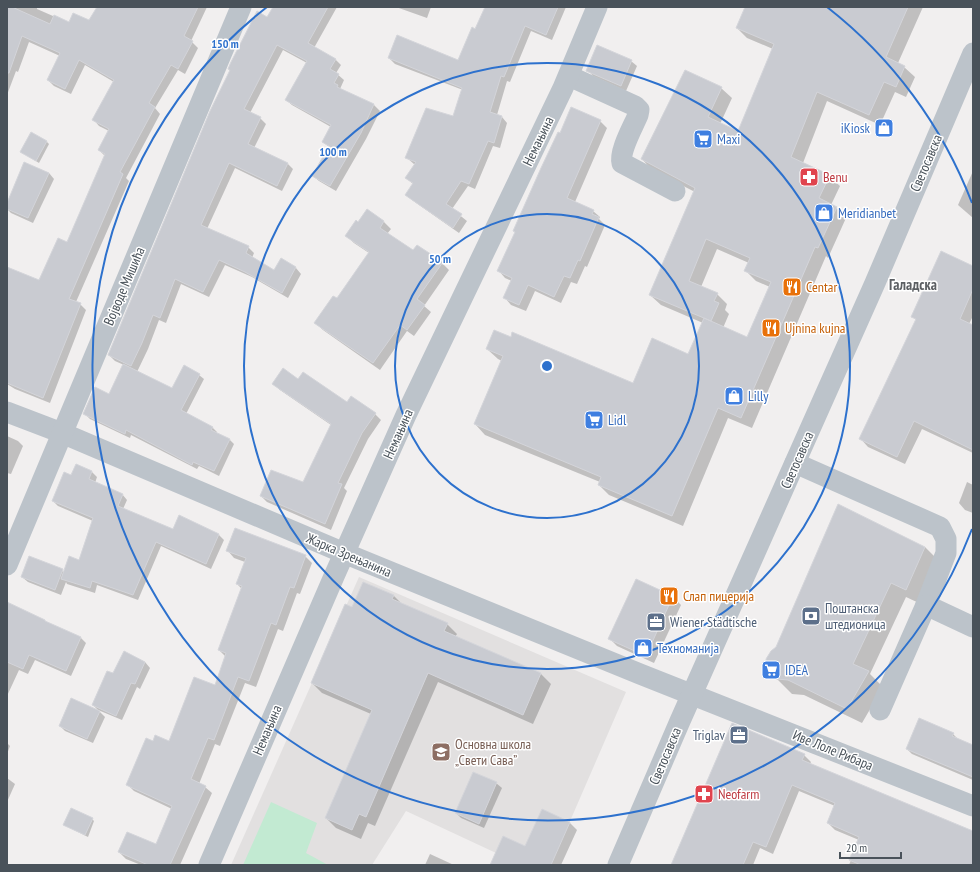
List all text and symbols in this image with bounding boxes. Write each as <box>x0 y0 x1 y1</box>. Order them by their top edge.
text: 150 m <box>211 36 239 51</box>
street label: Немањина <box>518 113 558 169</box>
shop icon: iKiosk <box>873 117 895 139</box>
place label: iKiosk <box>841 119 871 137</box>
supermarket icon: Maxi <box>692 128 714 150</box>
place label: Maxi <box>717 130 740 148</box>
street label: Светосавска <box>906 132 946 194</box>
text: 100 m <box>319 144 347 159</box>
pharmacy icon: Benu <box>798 166 820 188</box>
place label: Benu <box>823 168 848 186</box>
shop icon: Meridianbet <box>813 202 835 224</box>
place label: Meridianbet <box>838 204 896 222</box>
street label: Војводе Мишића <box>99 244 149 328</box>
text: 50 m <box>429 251 451 266</box>
district label: Галадска <box>889 275 937 294</box>
restaurant icon: Centar <box>781 276 803 298</box>
place label: Centar <box>806 278 837 296</box>
restaurant icon: Ujnina kujna <box>760 317 782 339</box>
place label: Ujnina kujna <box>785 319 845 337</box>
centre of rings <box>540 359 554 373</box>
shop icon: Lilly <box>723 385 745 407</box>
place label: Lilly <box>748 387 769 405</box>
street label: Немањина <box>379 406 417 462</box>
supermarket icon: Lidl <box>583 409 605 431</box>
place label: Lidl <box>608 411 627 429</box>
street label: Светосавска <box>776 429 818 491</box>
street label: Жарка Зрењанина <box>303 529 394 581</box>
restaurant icon: Слап пицерија <box>658 585 680 607</box>
place label: Слап пицерија <box>683 587 754 605</box>
place label: Поштанска штедионица <box>825 599 886 633</box>
bank icon: Поштанска штедионица <box>800 605 822 627</box>
office icon: Wiener Städtische <box>645 611 667 633</box>
place label: Wiener Städtische <box>670 613 757 631</box>
shop icon: Техноманија <box>632 637 654 659</box>
place label: Техноманија <box>657 639 719 657</box>
supermarket icon: IDEA <box>760 659 782 681</box>
place label: IDEA <box>785 661 809 679</box>
street label: Немањина <box>248 702 286 758</box>
office icon: Triglav <box>728 724 750 746</box>
street label: Светосавска <box>645 725 685 787</box>
place label: Triglav <box>693 726 726 744</box>
street label: Иве Лоле Рибара <box>790 726 876 774</box>
place label: Основна школа „Свети Сава” <box>455 735 531 769</box>
school or university icon: Основна школа „Свети Сава” <box>430 741 452 763</box>
pharmacy icon: Neofarm <box>693 783 715 805</box>
place label: Neofarm <box>718 785 759 803</box>
scale bar <box>840 834 901 860</box>
text: 20 m <box>846 840 867 855</box>

